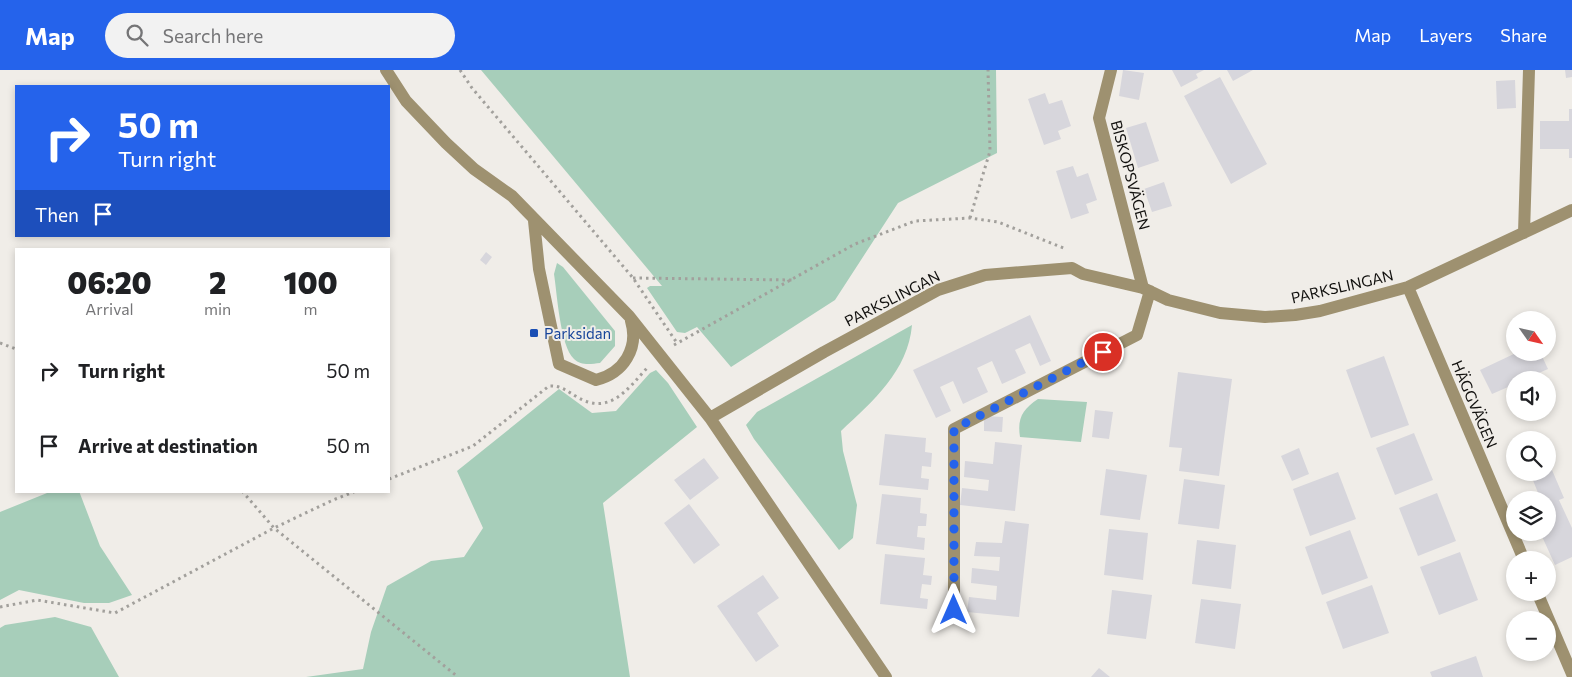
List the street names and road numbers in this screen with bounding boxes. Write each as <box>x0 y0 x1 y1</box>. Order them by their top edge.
street label: BISKOPSVÄGEN <box>1108 118 1154 232</box>
street label: PARKSLINGAN <box>1289 265 1395 307</box>
street label: PARKSLINGAN <box>841 266 943 330</box>
street label: HÄGGVÄGEN <box>1448 357 1502 451</box>

